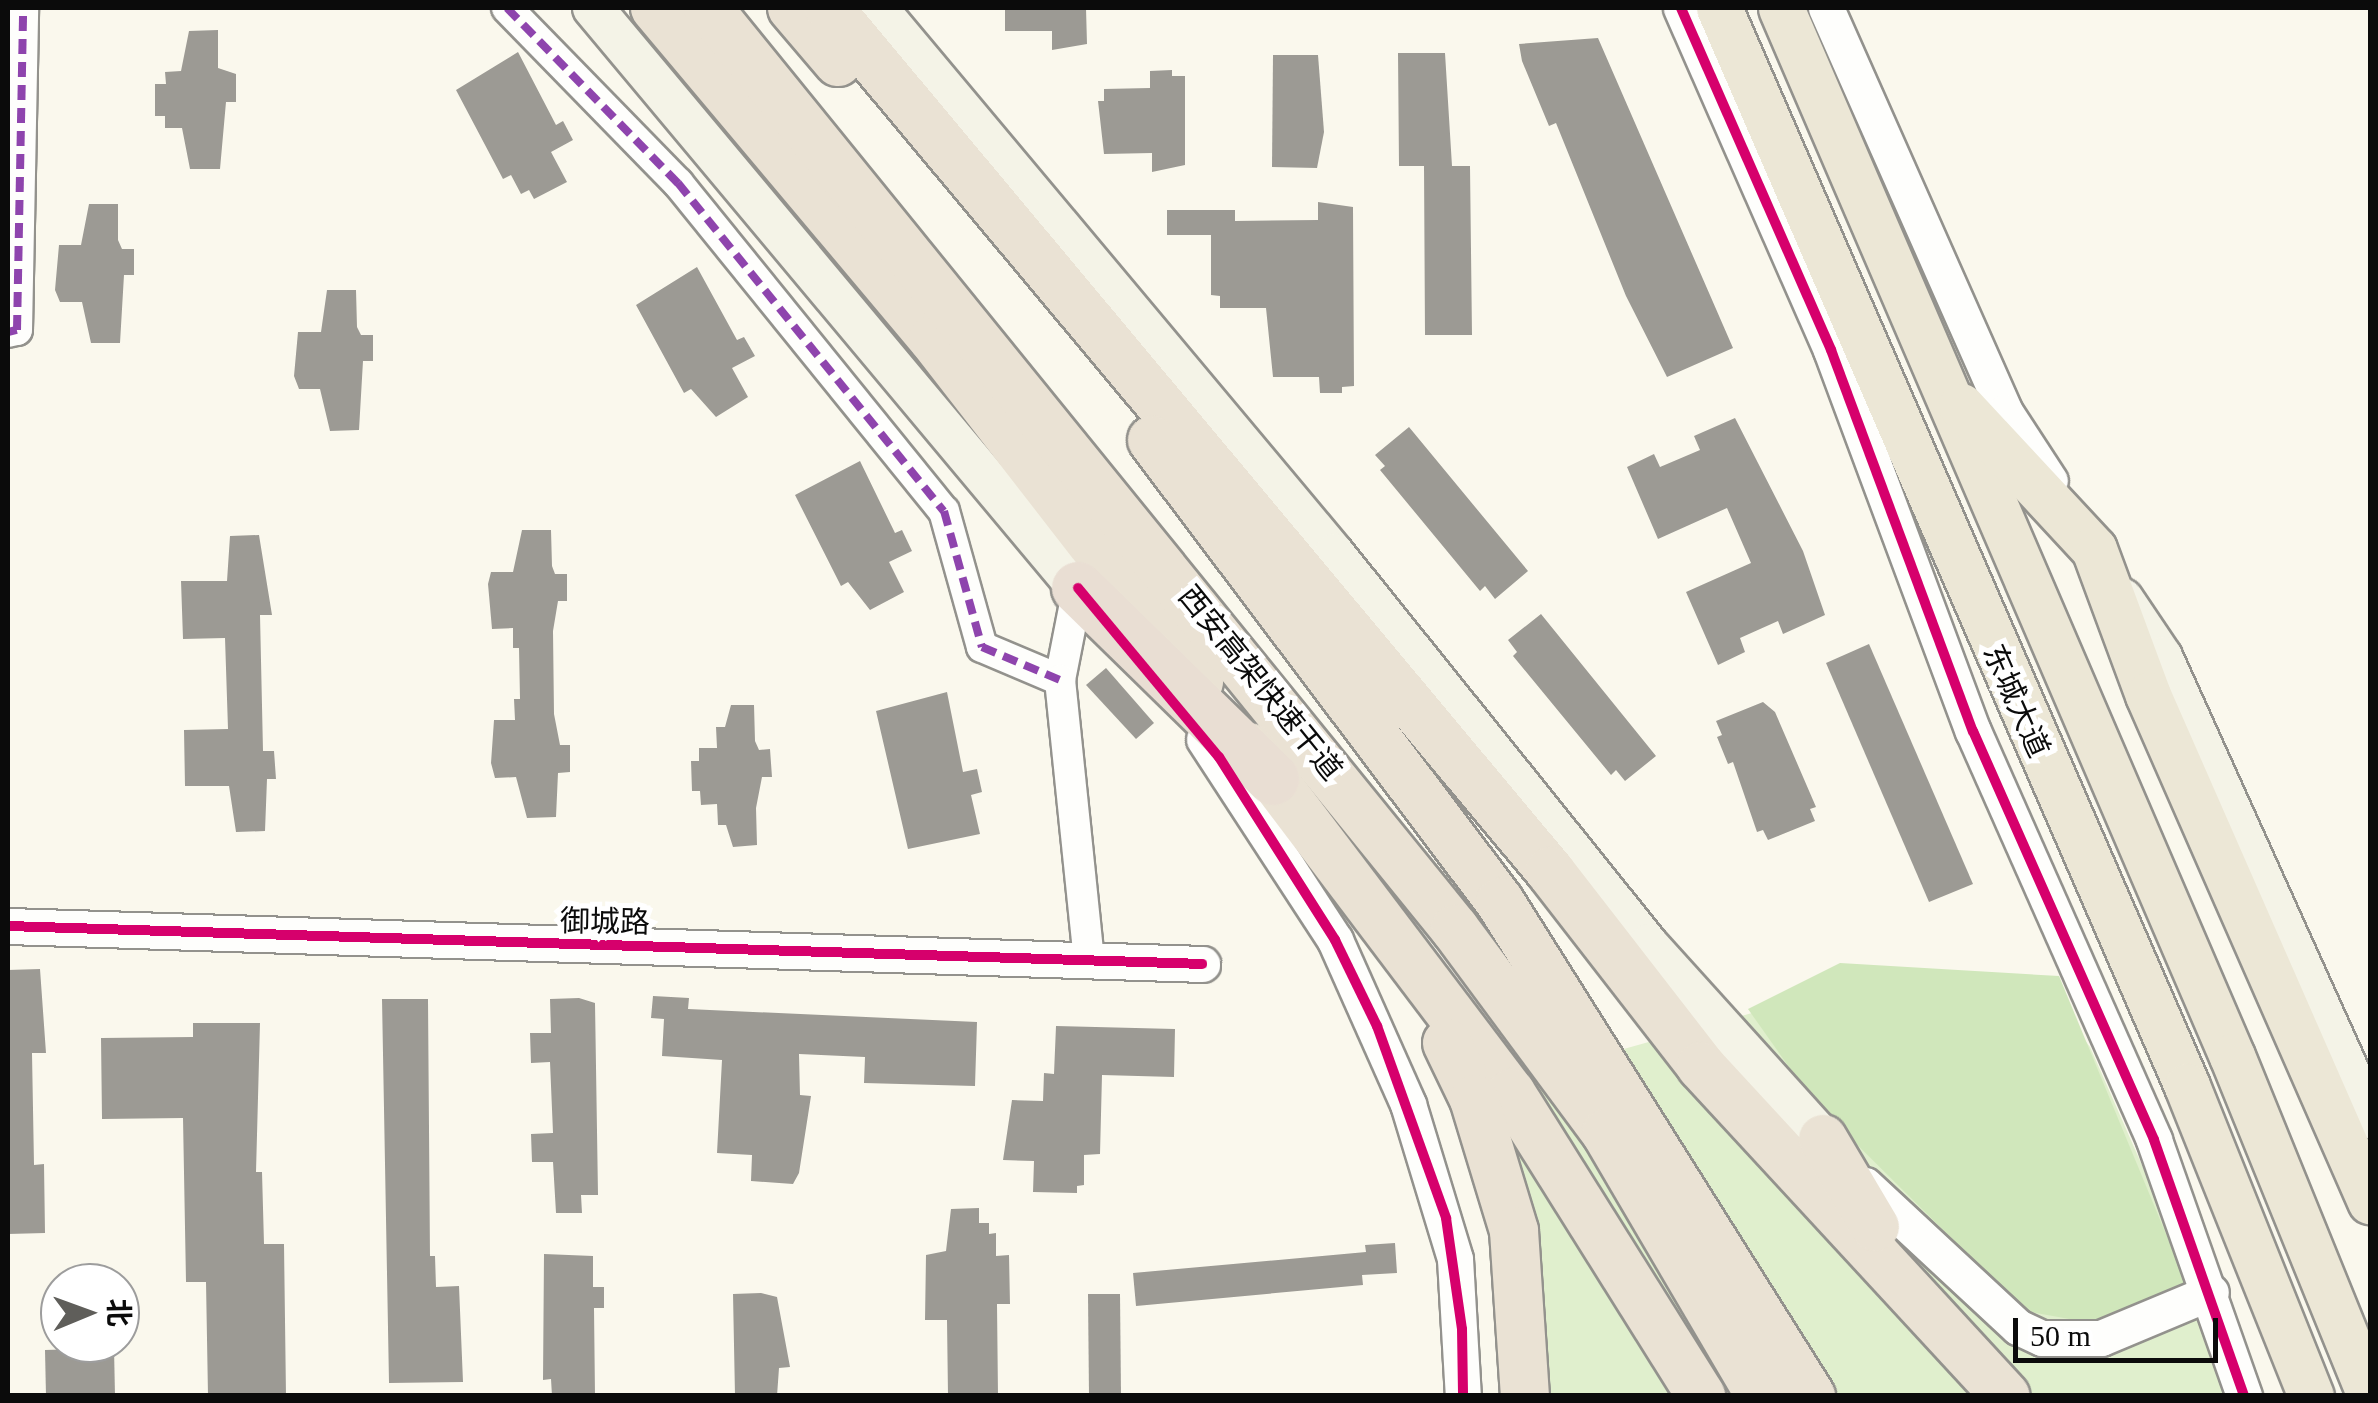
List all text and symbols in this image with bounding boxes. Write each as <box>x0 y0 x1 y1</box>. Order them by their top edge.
street label: 西安高架快速干道 <box>1170 578 1350 788</box>
street label: 东城大道 <box>1975 639 2057 763</box>
street label: 御城路 <box>560 903 650 941</box>
north arrow <box>40 1263 140 1363</box>
text: 北 <box>103 1298 134 1327</box>
scale bar <box>2018 1298 2223 1360</box>
text: 50 m <box>2030 1319 2091 1352</box>

